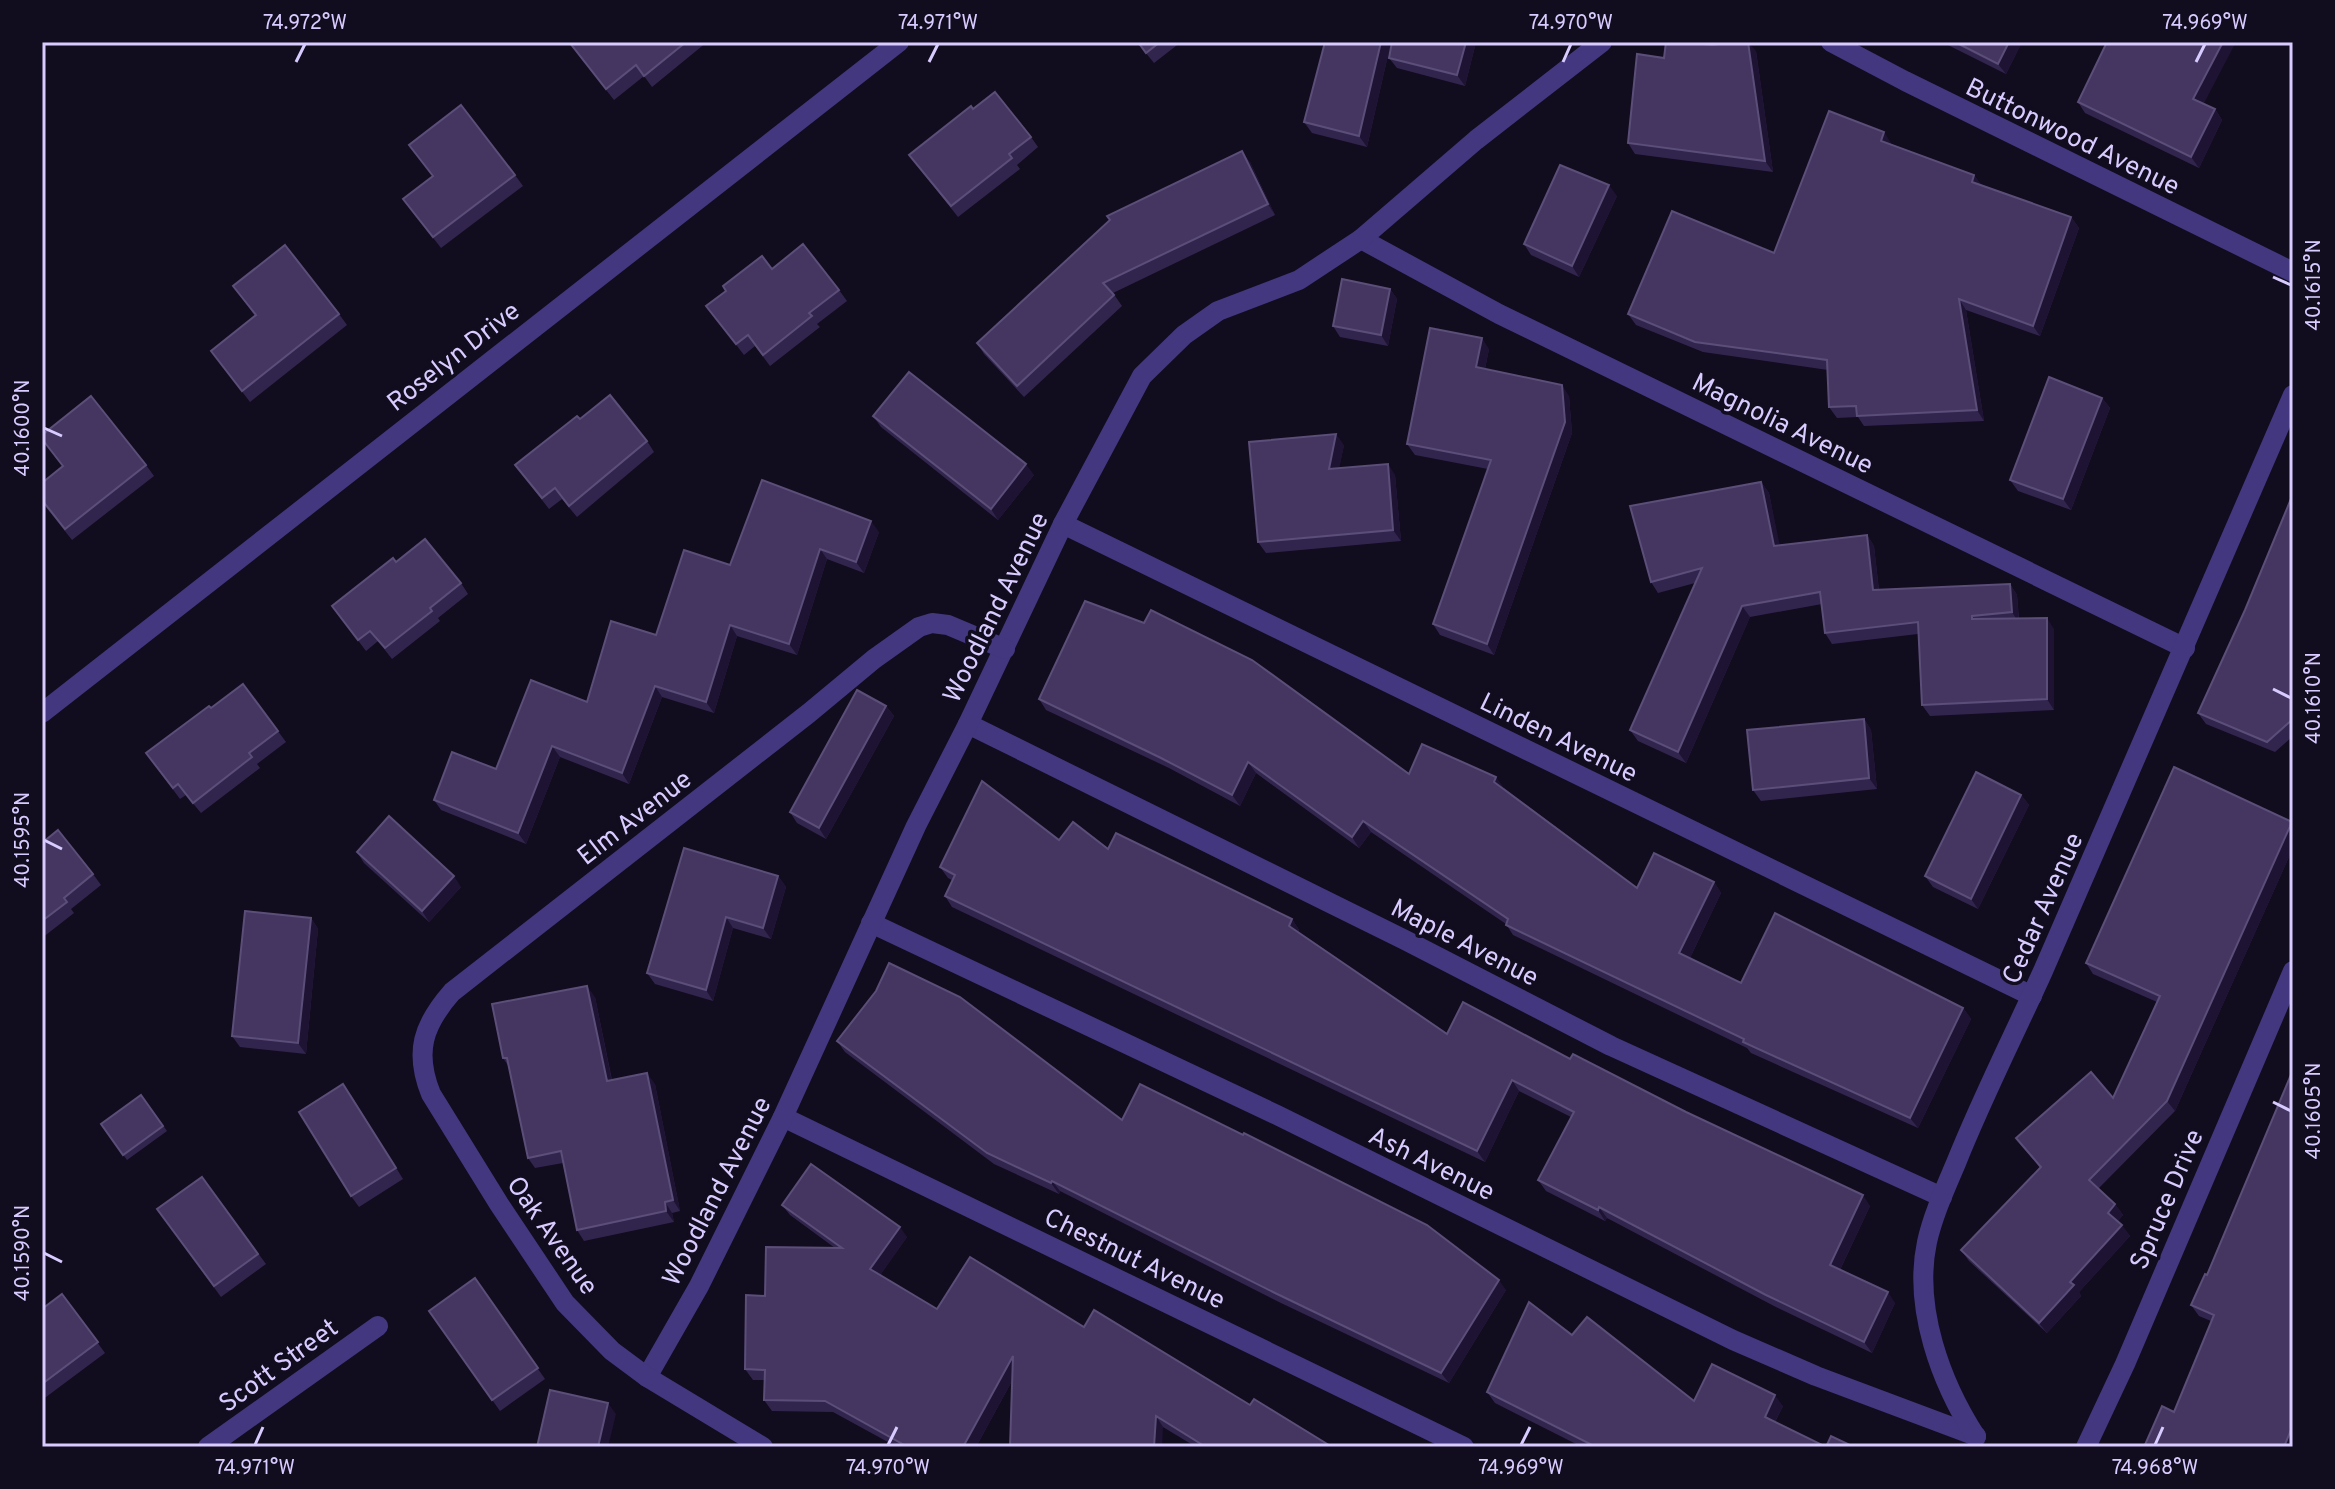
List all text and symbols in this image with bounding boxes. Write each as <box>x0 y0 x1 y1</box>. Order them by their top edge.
text: 74.972°W <box>263 11 347 37</box>
text: 74.971°W <box>898 11 978 37</box>
text: 74.970°W <box>1529 11 1613 37</box>
text: 74.969°W <box>2162 11 2248 37</box>
street label: Buttonwood Avenue <box>1959 72 2184 204</box>
text: 40.1615°N <box>2302 239 2328 331</box>
street label: Roselyn Drive <box>381 296 528 420</box>
street label: Magnolia Avenue <box>1686 367 1878 483</box>
text: 40.1600°N <box>11 379 37 477</box>
street label: Woodland Avenue <box>937 507 1058 709</box>
text: 40.1610°N <box>2302 652 2328 744</box>
street label: Linden Avenue <box>1474 687 1642 792</box>
street label: Elm Avenue <box>572 764 699 874</box>
text: 40.1595°N <box>11 792 37 888</box>
street label: Cedar Avenue <box>1996 828 2092 990</box>
street label: Maple Avenue <box>1384 893 1543 996</box>
text: 40.1605°N <box>2302 1063 2328 1159</box>
street label: Woodland Avenue <box>656 1092 780 1292</box>
street label: Ash Avenue <box>1362 1121 1499 1210</box>
street label: Spruce Drive <box>2124 1125 2213 1275</box>
street label: Oak Avenue <box>498 1170 604 1302</box>
street label: Chestnut Avenue <box>1038 1202 1230 1318</box>
text: 40.1590°N <box>11 1205 37 1301</box>
street label: Scott Street <box>213 1313 346 1421</box>
text: 74.971°W <box>215 1456 295 1482</box>
text: 74.970°W <box>846 1456 930 1482</box>
text: 74.969°W <box>1478 1456 1564 1482</box>
text: 74.968°W <box>2112 1456 2198 1482</box>

